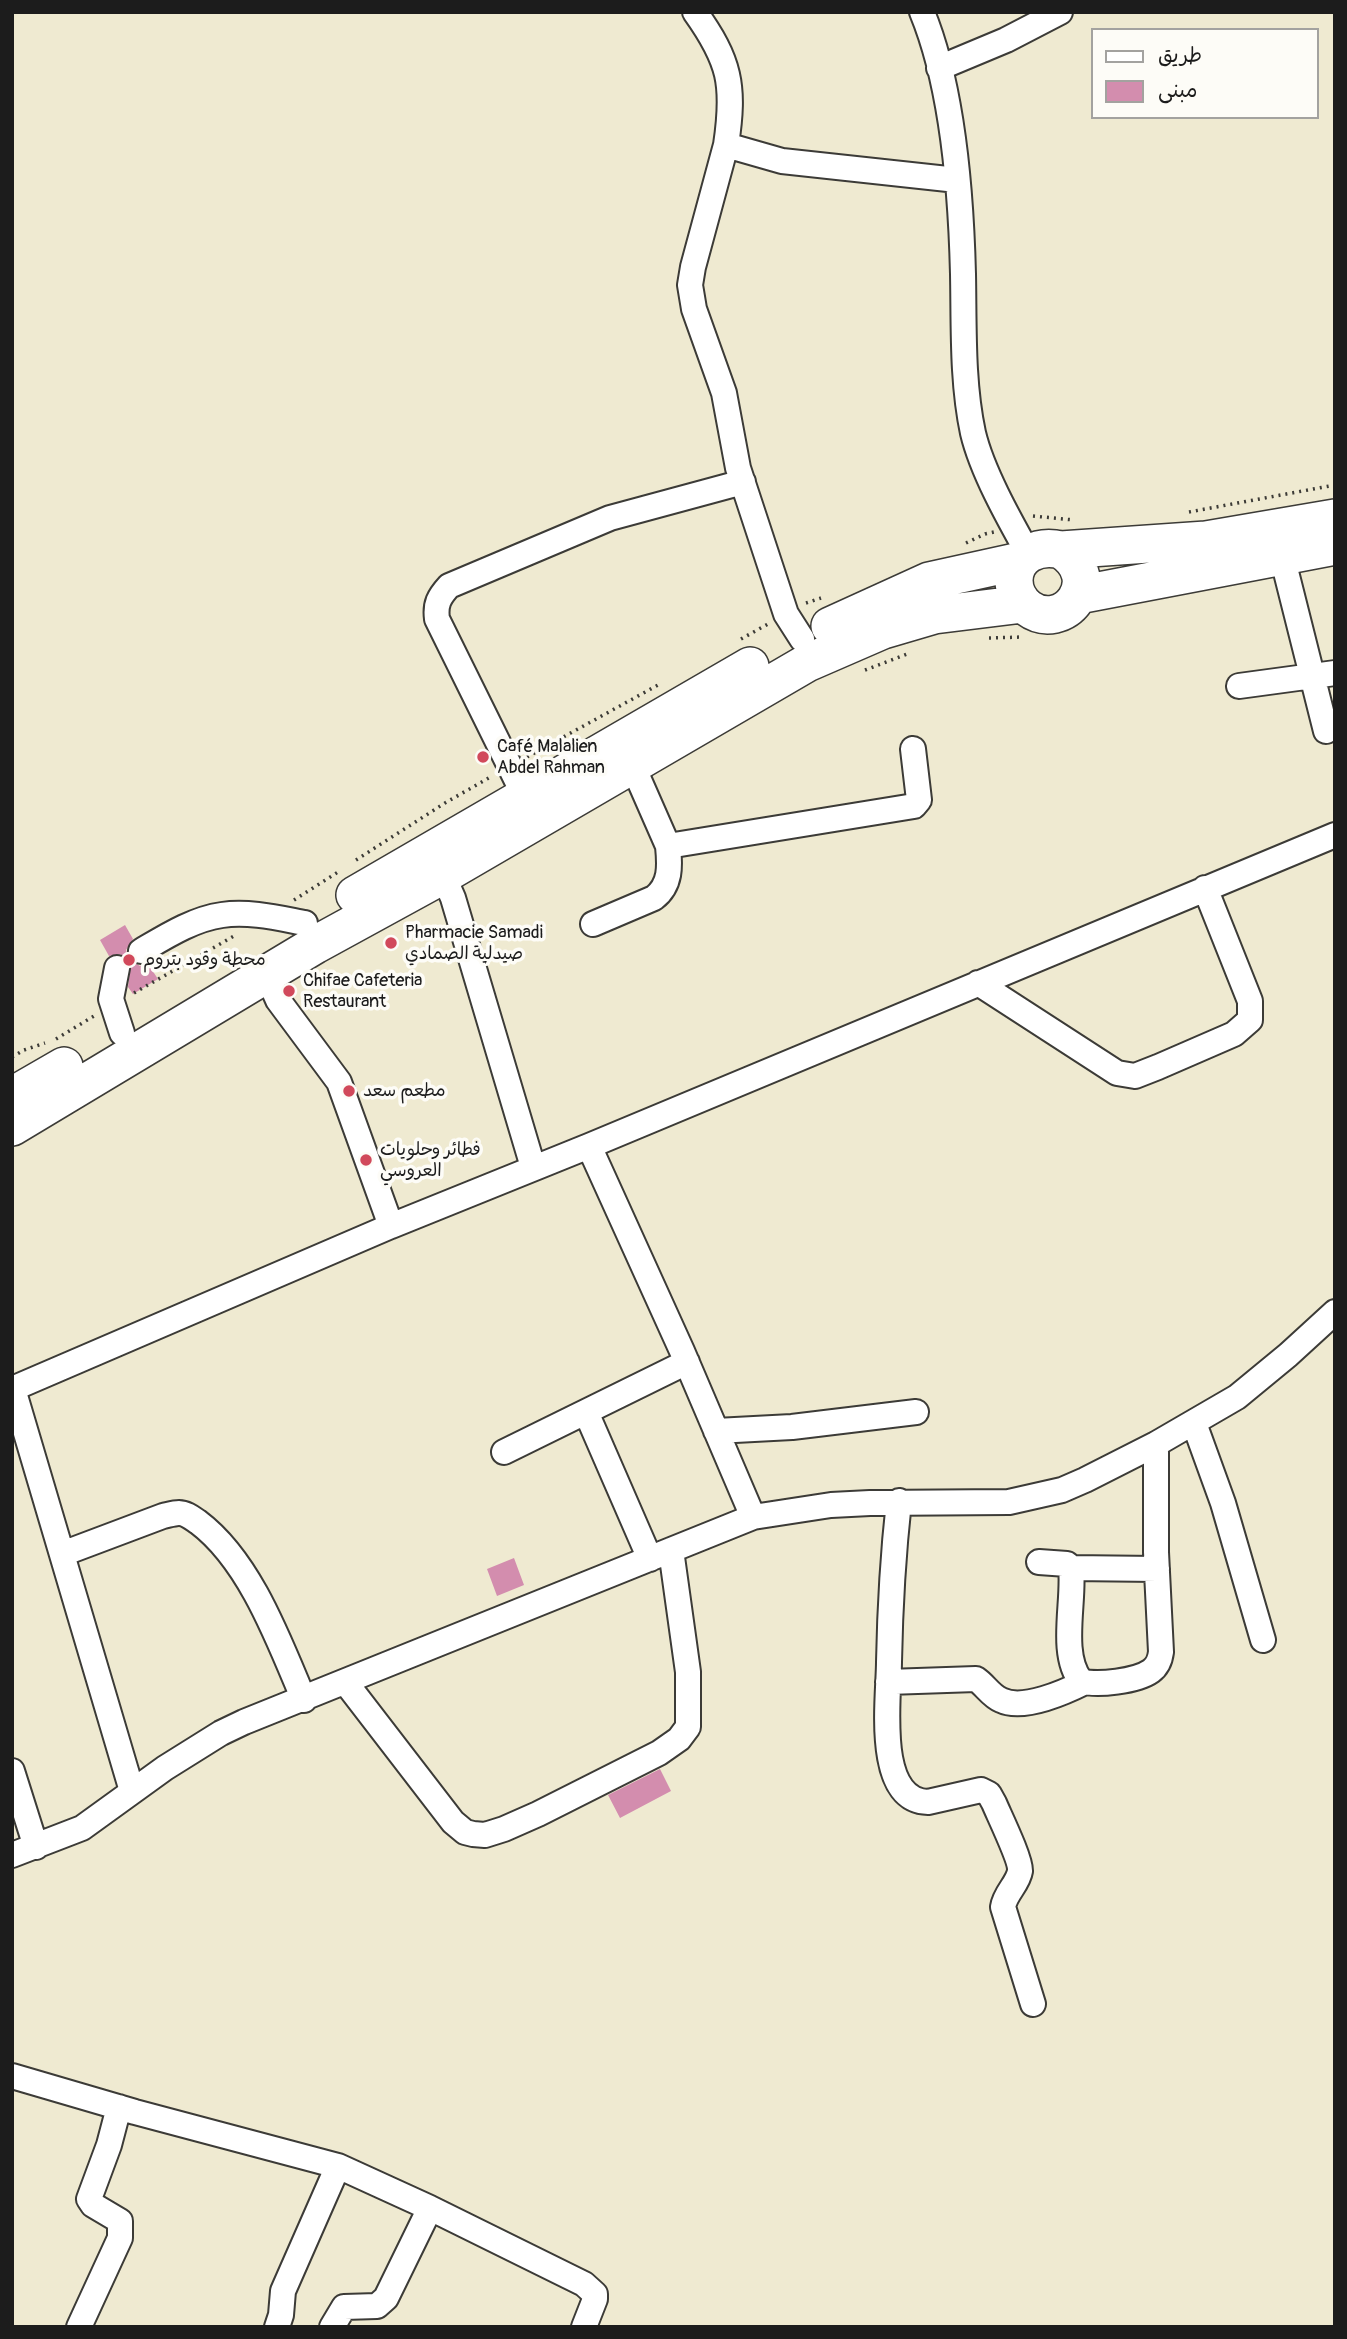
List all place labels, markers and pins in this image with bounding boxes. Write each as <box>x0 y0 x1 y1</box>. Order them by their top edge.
place label: Café Malalien Abdel Rahman <box>497 736 605 778</box>
marker: Café Malalien Abdel Rahman <box>475 749 491 765</box>
place label: Pharmacie Samadi صيدلية الصمادي <box>405 922 543 964</box>
marker: Pharmacie Samadi صيدلية الصمادي <box>383 935 399 951</box>
place label: محطة وقود بتروم <box>143 949 266 971</box>
marker: محطة وقود بتروم <box>121 952 137 968</box>
place label: Chifae Cafeteria Restaurant <box>303 970 422 1012</box>
marker: Chifae Cafeteria Restaurant <box>281 983 297 999</box>
place label: مطعم سعد <box>363 1080 446 1102</box>
marker: مطعم سعد <box>341 1083 357 1099</box>
place label: فطائر وحلويات العروسي <box>380 1139 481 1182</box>
marker: فطائر وحلويات العروسي <box>358 1152 374 1168</box>

